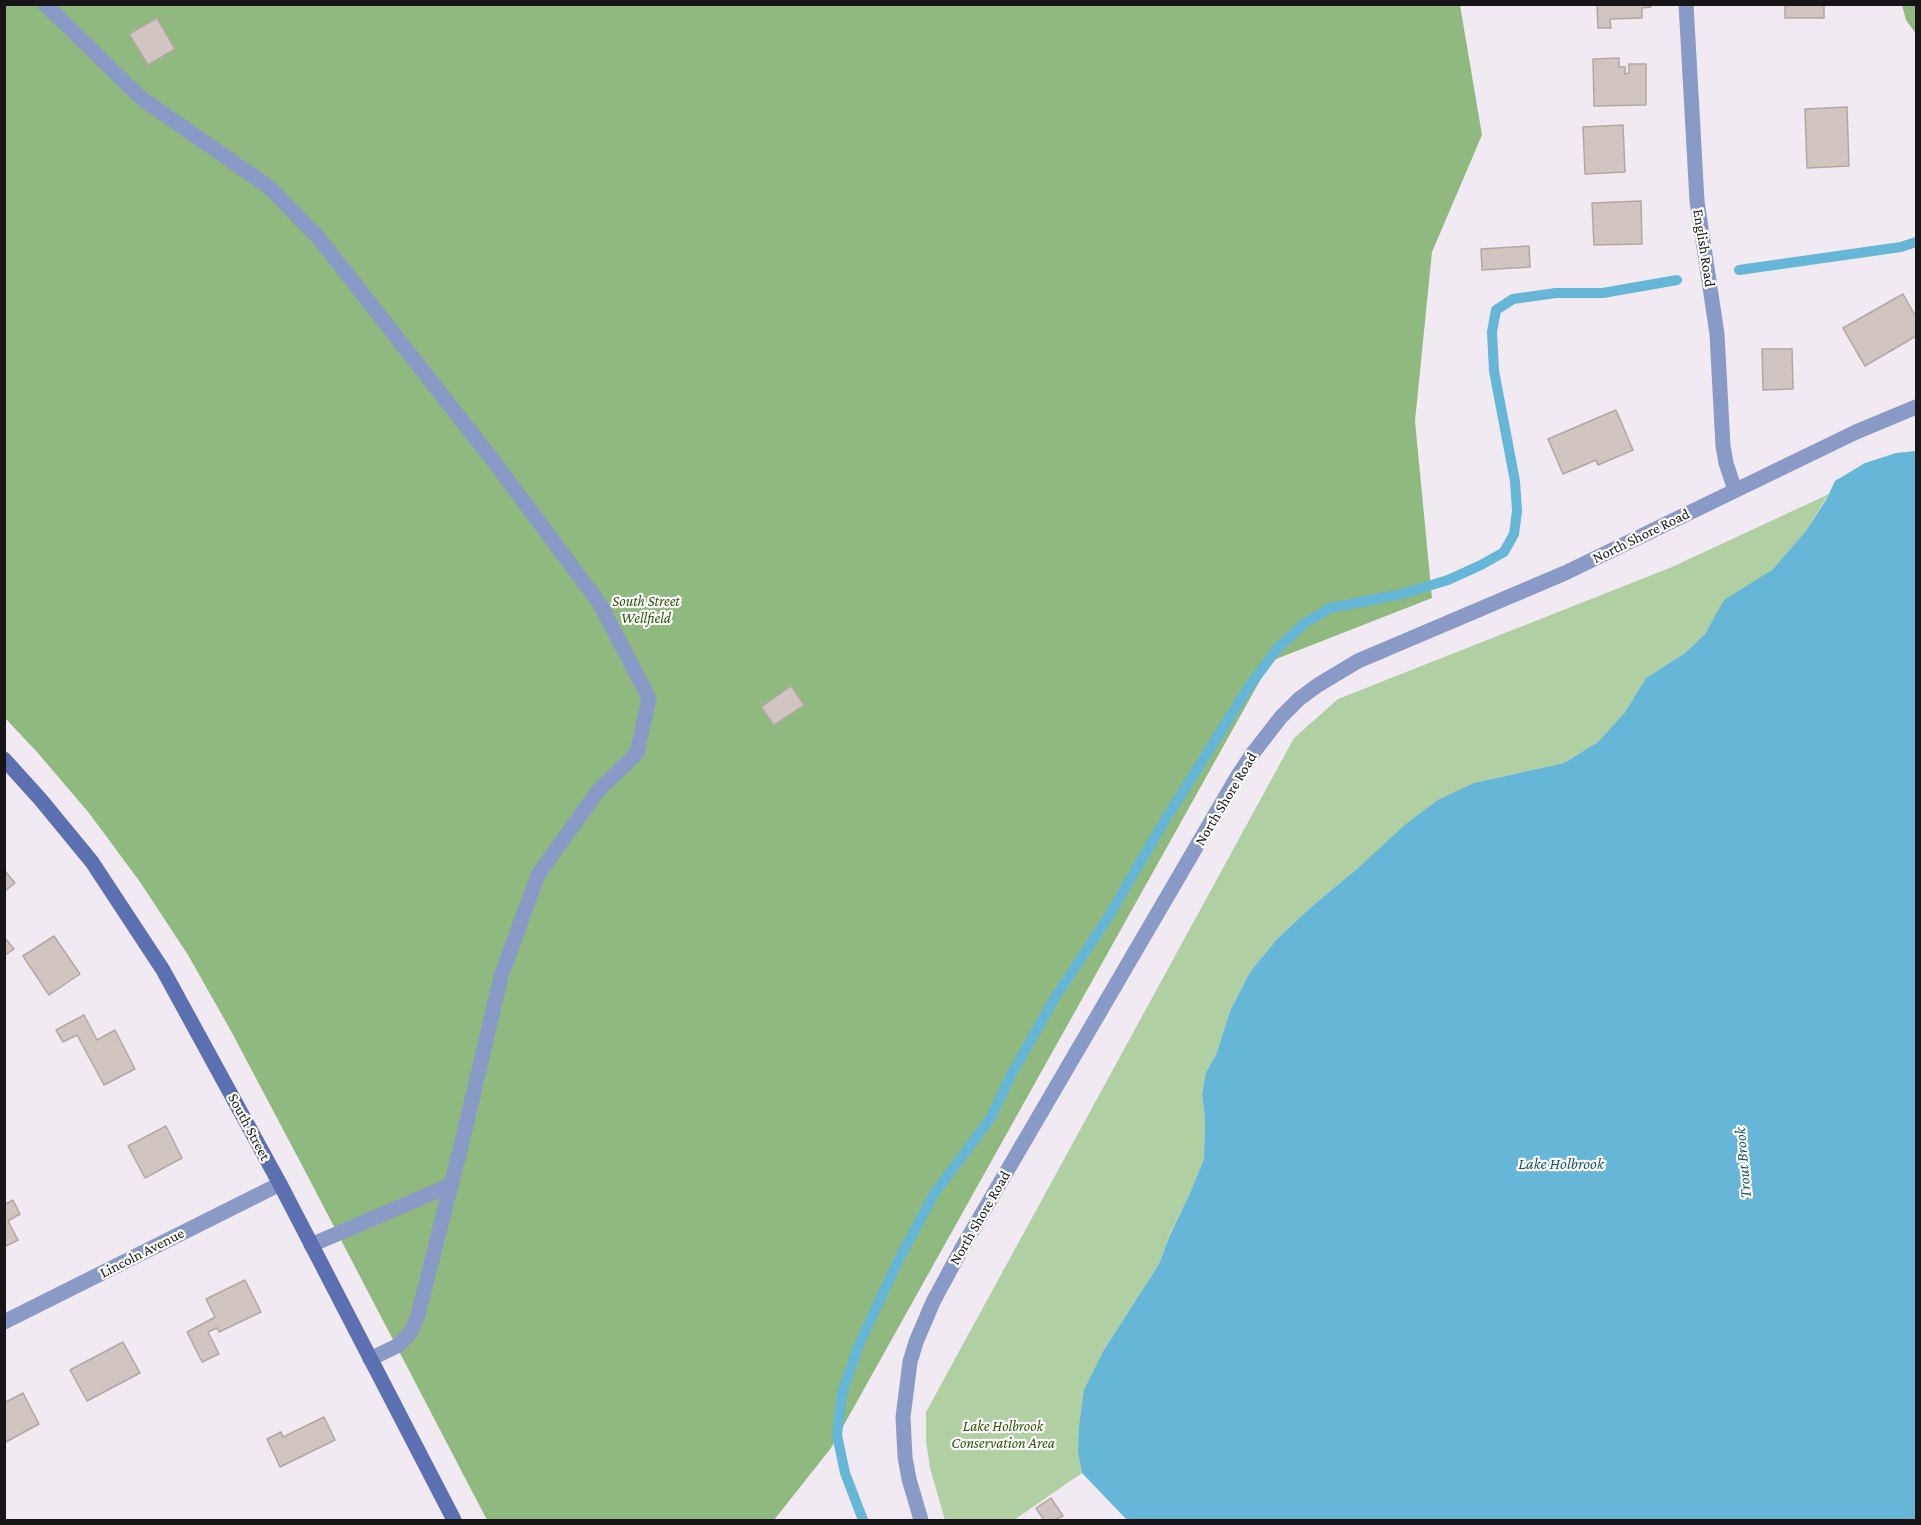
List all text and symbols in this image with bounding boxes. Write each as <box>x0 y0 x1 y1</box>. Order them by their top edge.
street label: English Road <box>1689 208 1719 288</box>
street label: North Shore Road <box>1590 505 1692 567</box>
park label: South Street Wellfield <box>612 592 680 627</box>
street label: North Shore Road <box>1191 749 1261 849</box>
street label: South Street <box>224 1090 274 1164</box>
water label: Trout Brook <box>1730 1127 1756 1199</box>
water label: Lake Holbrook <box>1518 1154 1604 1174</box>
street label: North Shore Road <box>946 1168 1014 1268</box>
street label: Lincoln Avenue <box>97 1224 187 1282</box>
park label: Lake Holbrook Conservation Area <box>951 1417 1055 1452</box>

